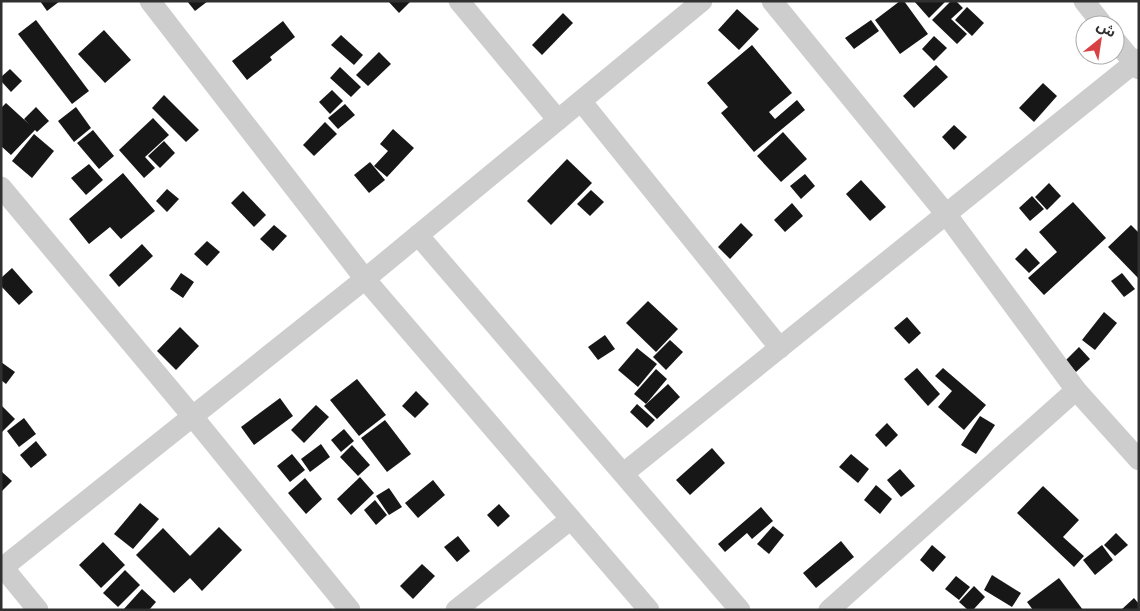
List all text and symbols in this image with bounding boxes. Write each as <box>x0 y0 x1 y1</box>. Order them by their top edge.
north arrow <box>1075 15 1125 65</box>
text: ش <box>1094 17 1119 41</box>

